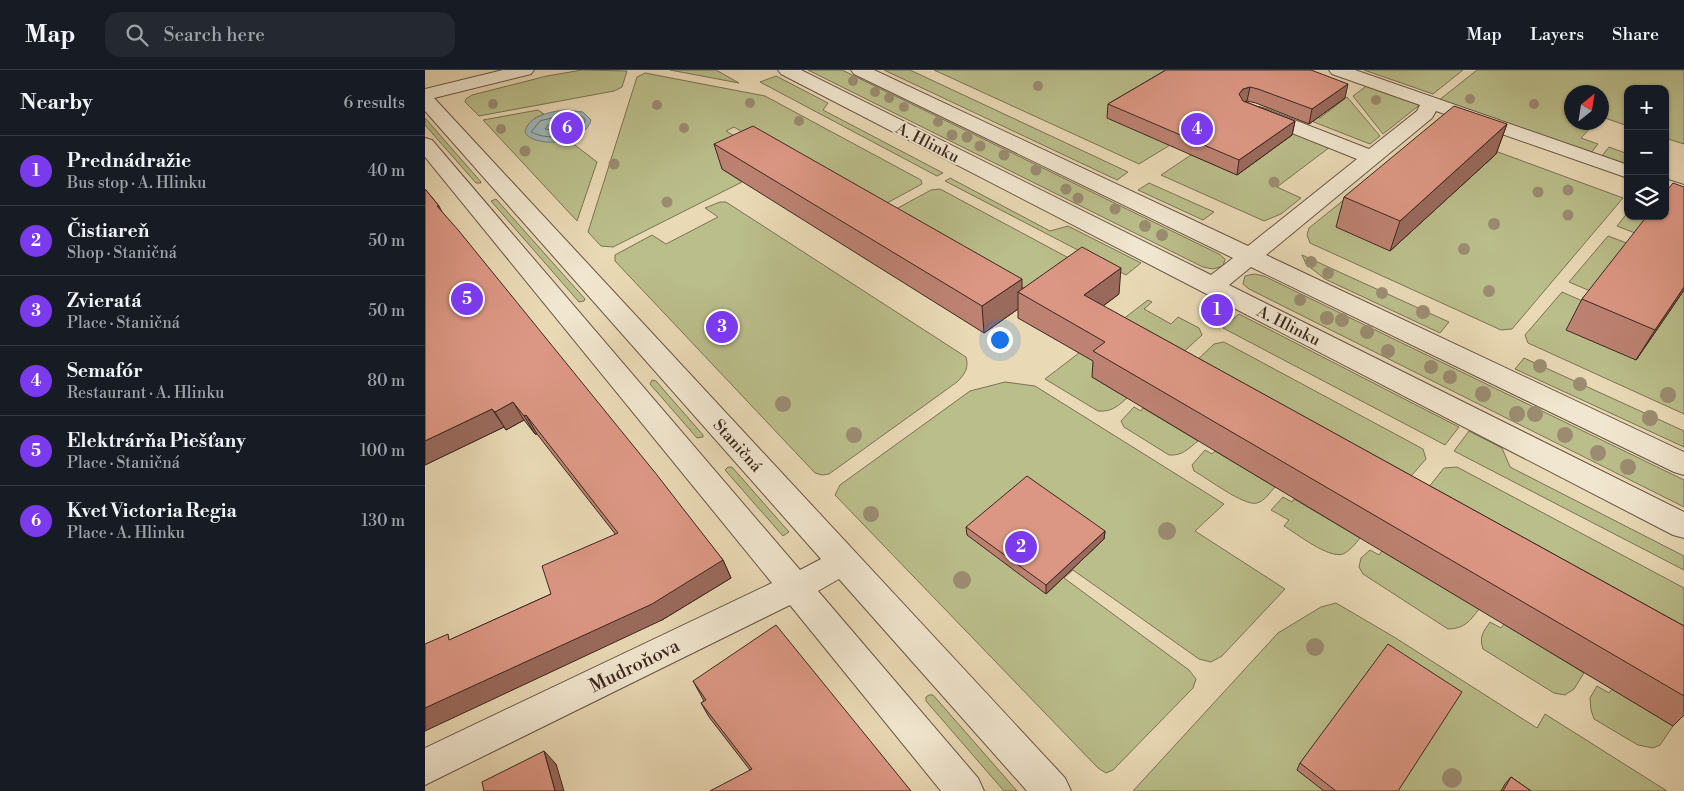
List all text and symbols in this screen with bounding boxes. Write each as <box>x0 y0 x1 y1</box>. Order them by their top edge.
search box <box>105 12 455 57</box>
text: Map <box>25 20 75 50</box>
icon: search <box>123 21 151 49</box>
text: Search here <box>163 23 265 47</box>
text: Map <box>1467 23 1502 46</box>
text: Layers <box>1530 23 1584 46</box>
text: Share <box>1612 23 1659 46</box>
north arrow <box>1564 85 1609 130</box>
map controls <box>1624 85 1669 220</box>
button: + <box>1624 85 1669 130</box>
text: Nearby <box>20 90 93 116</box>
text: 6 results <box>344 93 405 113</box>
pin: 6 <box>551 109 583 147</box>
pin: 4 <box>1181 110 1213 148</box>
street label: A. Hlinku <box>892 118 963 167</box>
button: − <box>1624 130 1669 175</box>
text: Prednádražie <box>67 149 191 173</box>
text: 1 <box>32 161 40 181</box>
text: 40 m <box>368 161 405 181</box>
text: Bus stop · A. Hlinku <box>67 173 206 193</box>
button: layers <box>1624 175 1669 220</box>
text: Čistiareň <box>67 219 149 243</box>
text: 2 <box>31 231 41 251</box>
text: 50 m <box>368 231 405 251</box>
text: Shop · Staničná <box>67 243 177 263</box>
pin: 5 <box>451 280 483 318</box>
text: Zvieratá <box>67 289 142 313</box>
pin: 1 <box>1201 291 1233 329</box>
text: 3 <box>31 301 41 321</box>
text: 50 m <box>368 301 405 321</box>
street label: A. Hlinku <box>1253 301 1324 350</box>
pin: 3 <box>706 308 738 346</box>
text: Place · Staničná <box>67 313 180 333</box>
your location <box>987 327 1013 353</box>
text: Semafór <box>67 359 143 383</box>
text: 4 <box>31 371 41 391</box>
text: 80 m <box>367 371 405 391</box>
text: Restaurant · A. Hlinku <box>67 383 224 403</box>
street label: Staničná <box>709 415 767 477</box>
text: Elektrárňa Piešťany <box>67 429 246 453</box>
text: 5 <box>31 441 41 461</box>
text: 100 m <box>360 441 405 461</box>
text: Place · Staničná <box>67 453 180 473</box>
text: Kvet Victoria Regia <box>67 499 237 523</box>
text: 6 <box>31 511 41 531</box>
text: 130 m <box>361 511 405 531</box>
text: Place · A. Hlinku <box>67 523 185 543</box>
pin: 2 <box>1005 528 1037 566</box>
street label: Mudroňova <box>585 634 684 698</box>

